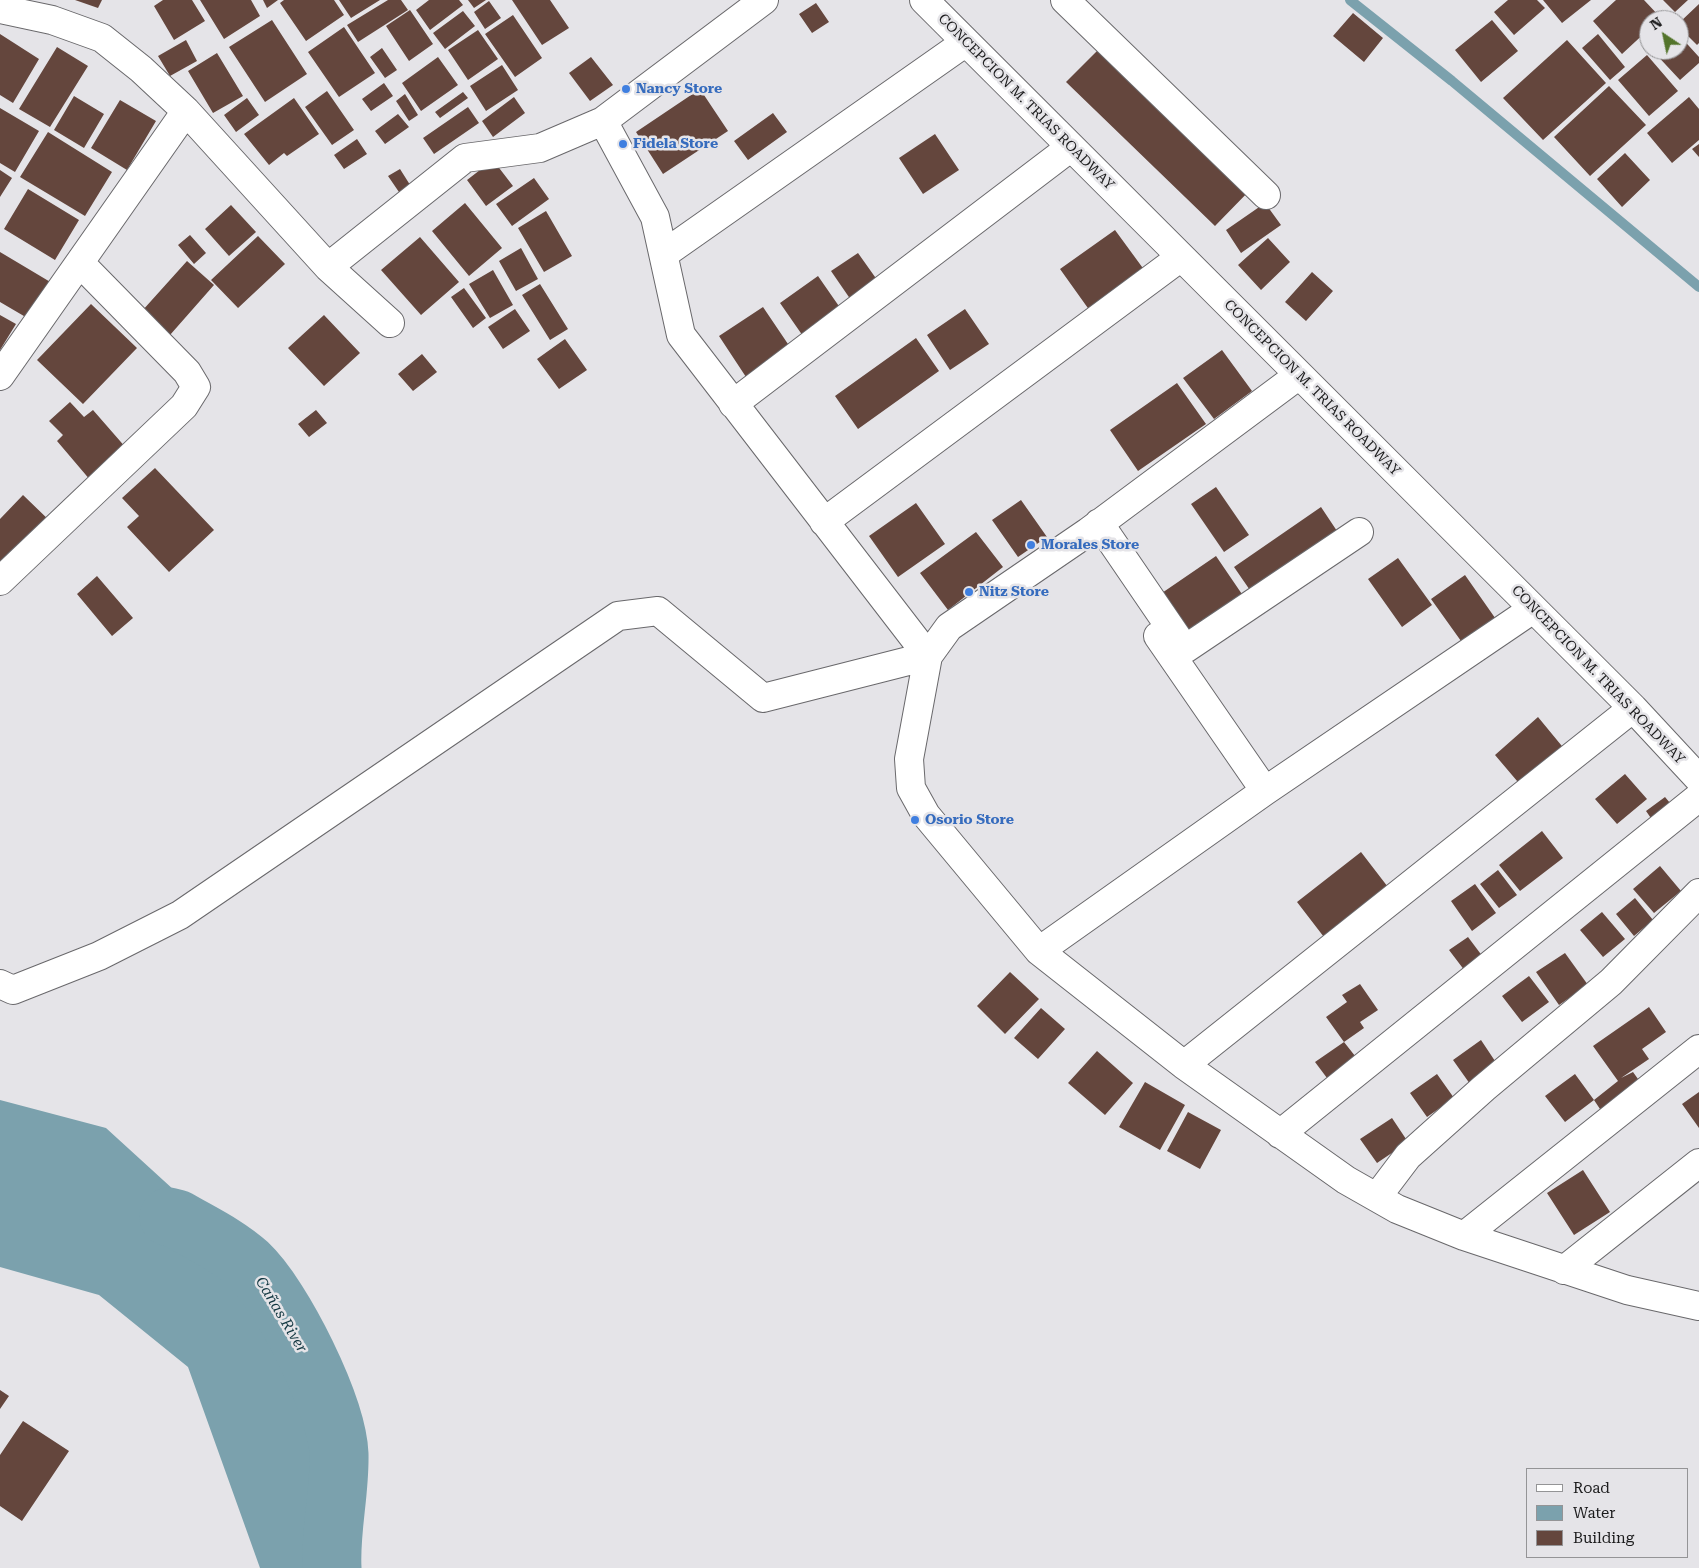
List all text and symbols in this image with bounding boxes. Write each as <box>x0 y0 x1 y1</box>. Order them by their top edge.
street label: CONCEPCION M. TRIAS ROADWAY <box>934 10 1118 194</box>
north arrow <box>1639 10 1689 60</box>
text: N <box>1647 14 1665 33</box>
place label: Nancy Store <box>636 81 722 97</box>
marker: Nancy Store <box>620 83 632 95</box>
place label: Fidela Store <box>633 136 718 152</box>
marker: Fidela Store <box>617 138 629 150</box>
street label: CONCEPCION M. TRIAS ROADWAY <box>1220 296 1404 480</box>
place label: Morales Store <box>1041 537 1139 553</box>
marker: Morales Store <box>1025 539 1037 551</box>
street label: CONCEPCION M. TRIAS ROADWAY <box>1508 582 1688 768</box>
place label: Nitz Store <box>979 584 1049 600</box>
marker: Nitz Store <box>963 586 975 598</box>
place label: Osorio Store <box>925 812 1014 828</box>
marker: Osorio Store <box>909 814 921 826</box>
water label: Cañas River <box>251 1274 311 1356</box>
legend <box>1526 1468 1689 1558</box>
text: Road <box>1573 1479 1610 1497</box>
text: Water <box>1573 1504 1615 1522</box>
text: Building <box>1573 1529 1634 1547</box>

